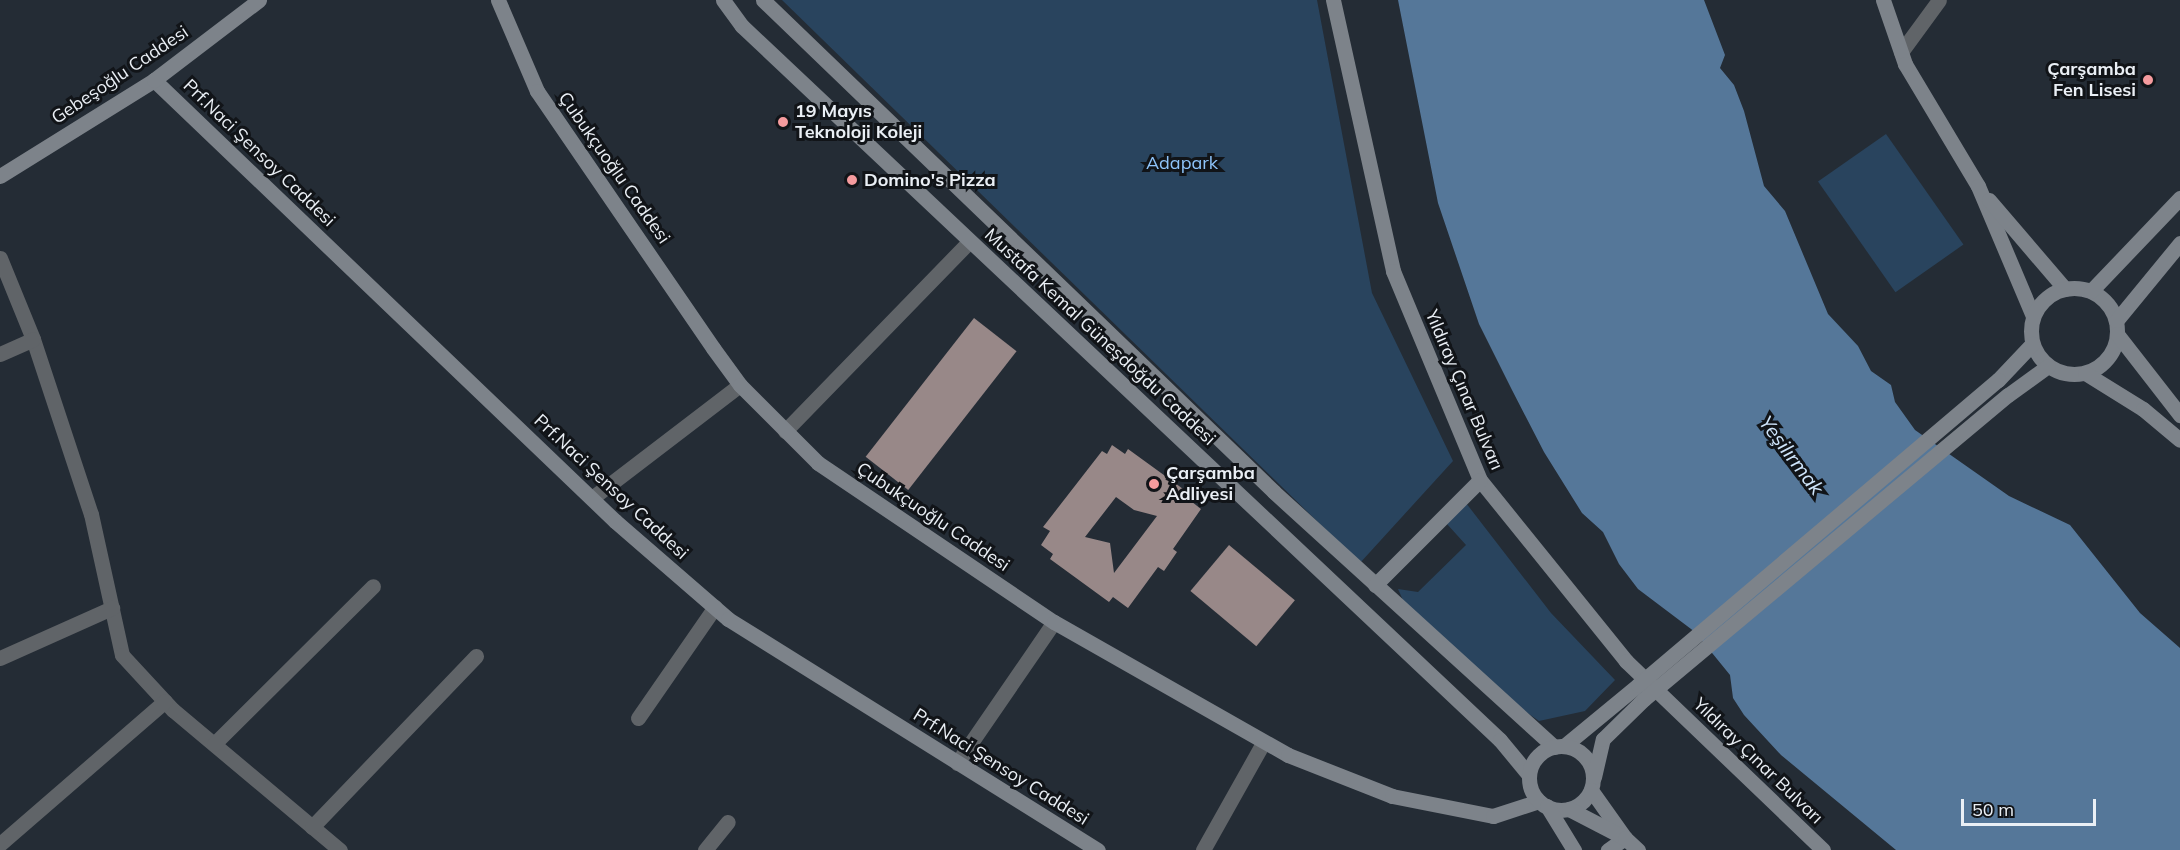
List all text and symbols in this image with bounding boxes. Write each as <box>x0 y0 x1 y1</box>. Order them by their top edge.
street label: Gebeşoğlu Caddesi <box>47 21 193 129</box>
place label: Çarşamba Fen Lisesi <box>2047 59 2136 101</box>
marker: Çarşamba Fen Lisesi <box>2141 73 2155 87</box>
street label: Prf.Naci Şensoy Caddesi <box>179 75 339 231</box>
street label: Çubukçuoğlu Caddesi <box>554 88 674 248</box>
place label: 19 Mayıs Teknoloji Koleji <box>795 101 922 144</box>
marker: 19 Mayıs Teknoloji Koleji <box>776 115 790 129</box>
park label: Adapark <box>1146 152 1218 174</box>
place label: Domino's Pizza <box>864 169 996 191</box>
marker: Domino's Pizza <box>845 173 859 187</box>
street label: Mustafa Kemal Güneşdoğdu Caddesi <box>980 224 1220 450</box>
street label: Yıldıray Çınar Bulvarı <box>1421 307 1507 473</box>
street label: Prf.Naci Şensoy Caddesi <box>529 410 693 564</box>
water label: Yeşilırmak <box>1755 411 1829 499</box>
street label: Çubukçuoğlu Caddesi <box>852 458 1014 576</box>
place label: Çarşamba Adliyesi <box>1166 463 1255 506</box>
marker: Çarşamba Adliyesi <box>1147 477 1161 491</box>
street label: Yıldıray Çınar Bulvarı <box>1689 694 1827 828</box>
street label: Prf.Naci Şensoy Caddesi <box>909 704 1093 830</box>
scale bar <box>1964 787 2099 825</box>
text: 50 m <box>1972 798 2014 821</box>

